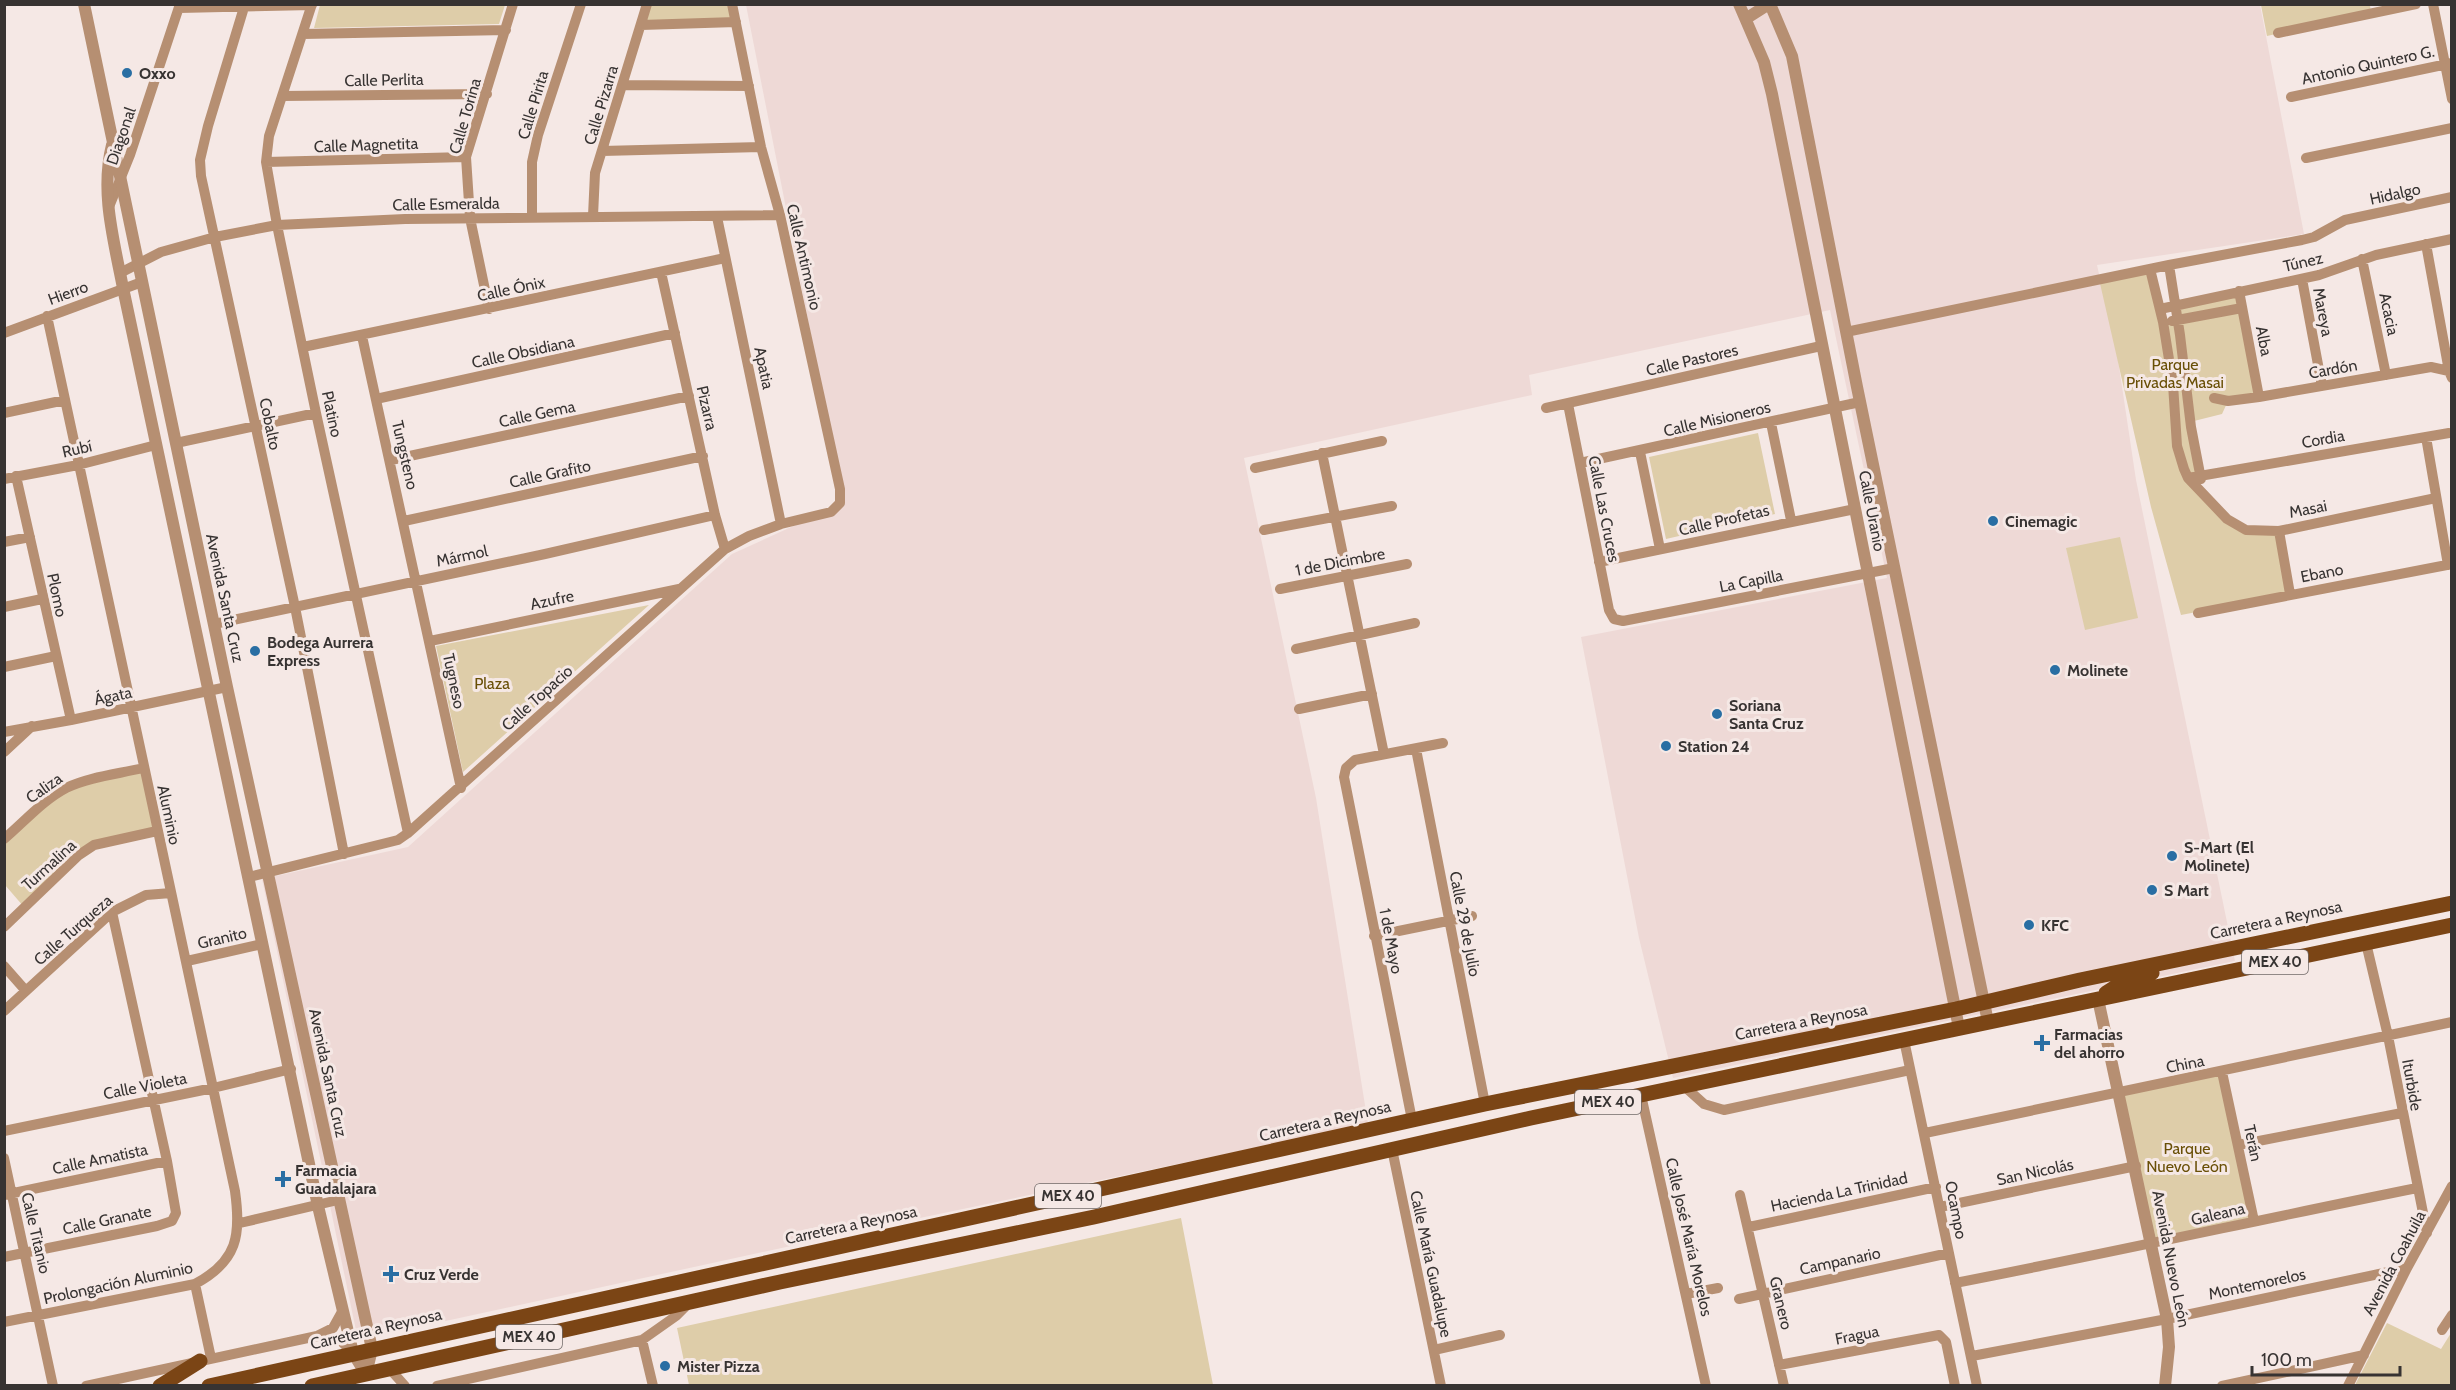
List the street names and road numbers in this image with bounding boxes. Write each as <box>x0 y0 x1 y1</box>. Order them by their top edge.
street label: Antonio Quintero G. <box>2300 42 2436 88</box>
street label: Calle Pizarra <box>580 63 622 147</box>
street label: Calle Pirita <box>514 68 553 142</box>
street label: Calle Perlita <box>344 70 424 90</box>
street label: Calle Torina <box>445 76 485 156</box>
street label: Diagonal <box>102 104 140 167</box>
street label: Calle Magnetita <box>314 134 419 156</box>
street label: Hidalgo <box>2368 179 2422 209</box>
street label: Calle Esmeralda <box>392 194 500 214</box>
street label: Calle Antimonio <box>783 202 825 312</box>
street label: Túnez <box>2281 248 2325 276</box>
street label: Calle Ónix <box>475 272 547 305</box>
street label: Hierro <box>45 277 91 309</box>
street label: Mareya <box>2309 286 2337 338</box>
street label: Acacia <box>2375 291 2403 337</box>
street label: Alba <box>2252 324 2276 358</box>
street label: Calle Obsidiana <box>470 332 576 372</box>
street label: Calle Pastores <box>1644 340 1740 380</box>
street label: Apatia <box>750 345 778 391</box>
street label: Cardón <box>2307 355 2359 383</box>
street label: Pizarra <box>693 384 721 433</box>
street label: Platino <box>318 389 346 439</box>
street label: Cobalto <box>255 396 285 452</box>
street label: Calle Gema <box>497 397 577 431</box>
street label: Calle Misioneros <box>1662 397 1773 441</box>
street label: Tungsteno <box>388 419 422 492</box>
street label: Cordia <box>2300 426 2346 452</box>
street label: Rubí <box>60 436 94 462</box>
street label: Calle Las Cruces <box>1584 454 1624 564</box>
street label: Calle Grafito <box>508 456 593 492</box>
street label: Calle Uranio <box>1855 469 1889 553</box>
street label: Masai <box>2287 496 2329 522</box>
street label: Calle Profetas <box>1677 500 1772 540</box>
street label: Avenida Santa Cruz <box>202 532 248 664</box>
street label: Mármol <box>434 541 490 571</box>
street label: 1 de Dicimbre <box>1294 544 1386 580</box>
street label: Ebano <box>2299 560 2345 586</box>
street label: La Capilla <box>1718 565 1785 596</box>
street label: Plomo <box>43 571 71 619</box>
street label: Azufre <box>528 586 576 614</box>
street label: Tugneso <box>439 652 469 711</box>
street label: Calle Topacio <box>498 661 577 735</box>
street label: Ágata <box>92 683 134 709</box>
street label: Caliza <box>22 769 66 807</box>
street label: Aluminio <box>153 783 185 847</box>
street label: Turmalina <box>18 836 80 894</box>
street label: Calle 29 de Julio <box>1445 870 1485 978</box>
street label: Calle Turqueza <box>30 891 116 969</box>
street label: Carretera a Reynosa <box>2208 897 2344 943</box>
street label: 1 de Mayo <box>1375 907 1407 976</box>
street label: Granito <box>196 923 249 953</box>
road number: MEX 40 <box>2242 950 2308 974</box>
street label: Carretera a Reynosa <box>1733 1000 1869 1044</box>
street label: Avenida Santa Cruz <box>305 1007 351 1139</box>
street label: China <box>2164 1051 2206 1077</box>
street label: Iturbide <box>2398 1058 2426 1112</box>
street label: Calle Violeta <box>102 1069 189 1103</box>
road number: MEX 40 <box>1575 1090 1641 1114</box>
street label: Carretera a Reynosa <box>1257 1097 1393 1145</box>
street label: Terán <box>2240 1123 2266 1163</box>
street label: Calle Amatista <box>51 1140 150 1178</box>
street label: San Nicolás <box>1995 1155 2076 1189</box>
street label: Calle José María Morelos <box>1662 1156 1717 1318</box>
street label: Hacienda La Trinidad <box>1769 1168 1909 1216</box>
street label: Ocampo <box>1941 1179 1971 1241</box>
road number: MEX 40 <box>1035 1184 1101 1208</box>
street label: Calle María Guadalupe <box>1406 1189 1456 1339</box>
street label: Avenida Nuevo León <box>2148 1189 2194 1329</box>
street label: Calle Titanio <box>17 1191 55 1276</box>
street label: Galeana <box>2189 1199 2247 1229</box>
street label: Calle Granate <box>61 1201 153 1239</box>
street label: Carretera a Reynosa <box>783 1202 919 1248</box>
street label: Avenida Coahuila <box>2358 1207 2430 1319</box>
street label: Campanario <box>1798 1243 1882 1279</box>
street label: Prolongación Aluminio <box>42 1258 195 1308</box>
street label: Montemorelos <box>2207 1264 2308 1304</box>
street label: Granero <box>1766 1275 1796 1332</box>
street label: Carretera a Reynosa <box>308 1305 444 1353</box>
street label: Fragua <box>1833 1321 1881 1349</box>
road number: MEX 40 <box>496 1325 562 1349</box>

